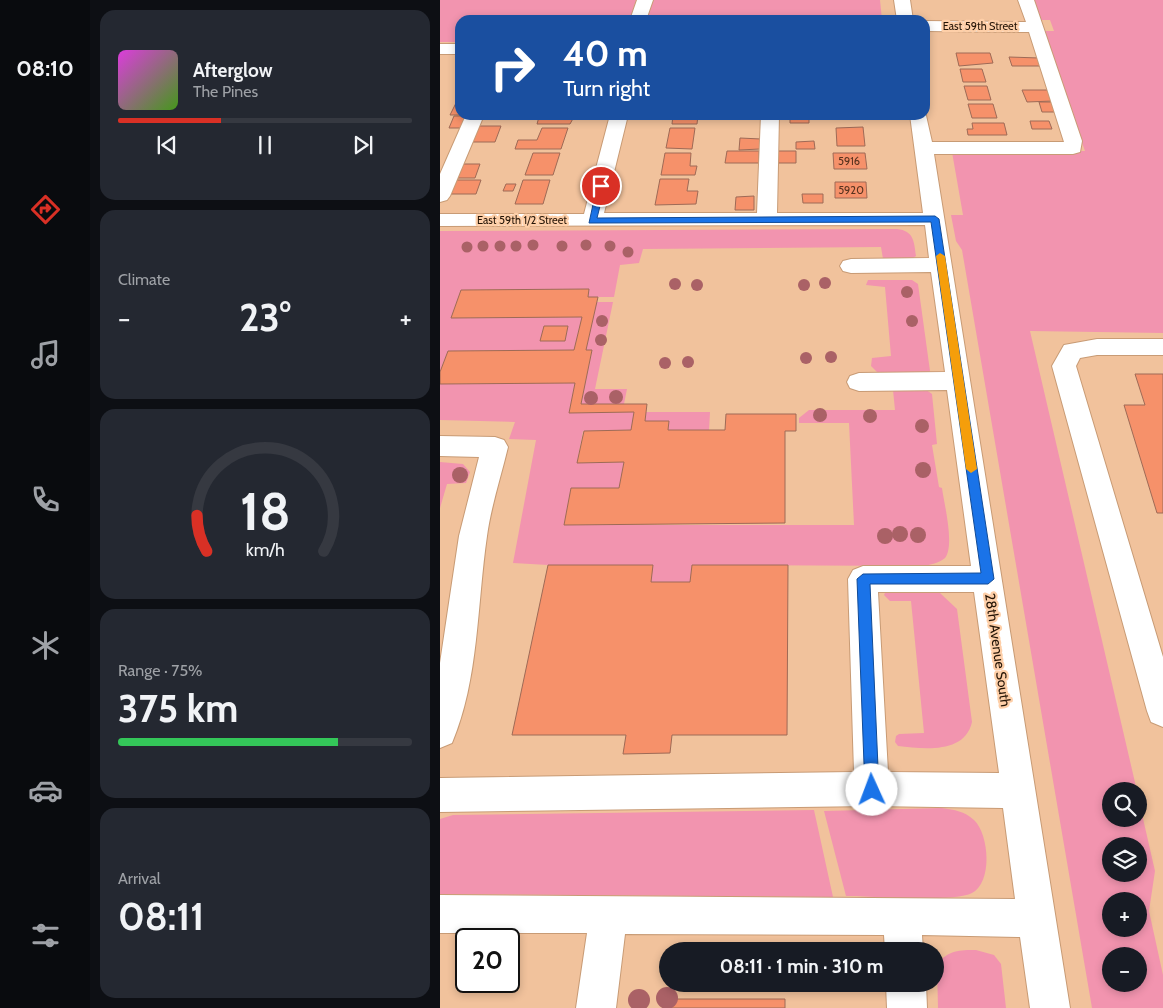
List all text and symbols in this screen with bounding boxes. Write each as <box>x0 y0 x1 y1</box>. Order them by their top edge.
street label: East 59th Street <box>943 19 1018 33</box>
text: 40 m <box>563 32 648 75</box>
icon: right <box>480 35 545 100</box>
text: 08:10 <box>16 55 74 82</box>
text: Afterglow <box>193 59 273 82</box>
text: Turn right <box>563 75 650 102</box>
text: The Pines <box>193 82 258 101</box>
icon: previous <box>153 131 181 159</box>
icon: pause <box>251 131 279 159</box>
icon: next <box>349 131 377 159</box>
house number: 5916 <box>838 154 860 168</box>
pin <box>580 165 622 207</box>
icon: arrive <box>587 172 615 200</box>
house number: 5920 <box>838 183 864 197</box>
icon: directions <box>28 192 63 227</box>
street label: East 59th 1/2 Street <box>477 213 567 227</box>
text: Climate <box>118 270 170 289</box>
text: 23° <box>239 294 291 341</box>
text: − <box>118 301 130 335</box>
text: + <box>400 301 412 335</box>
icon: music <box>28 337 63 372</box>
text: 18 <box>240 480 290 543</box>
icon: phone <box>28 482 63 517</box>
text: km/h <box>245 539 285 560</box>
street label: 28th Avenue South <box>981 592 1015 708</box>
icon: climate <box>28 628 63 663</box>
text: Range · 75% <box>118 661 202 680</box>
text: 375 km <box>118 685 238 732</box>
position arrow <box>845 763 897 815</box>
icon: car <box>28 773 63 808</box>
map controls <box>1102 782 1147 992</box>
button: search <box>1102 782 1147 827</box>
button: layers <box>1102 837 1147 882</box>
text: Arrival <box>118 869 161 888</box>
button: + <box>1102 892 1147 937</box>
text: 08:11 <box>118 893 204 940</box>
icon: filters <box>28 918 63 953</box>
speed limit sign: 20 <box>455 928 520 993</box>
button: − <box>1102 947 1147 992</box>
text: 08:11 · 1 min · 310 m <box>720 955 883 978</box>

